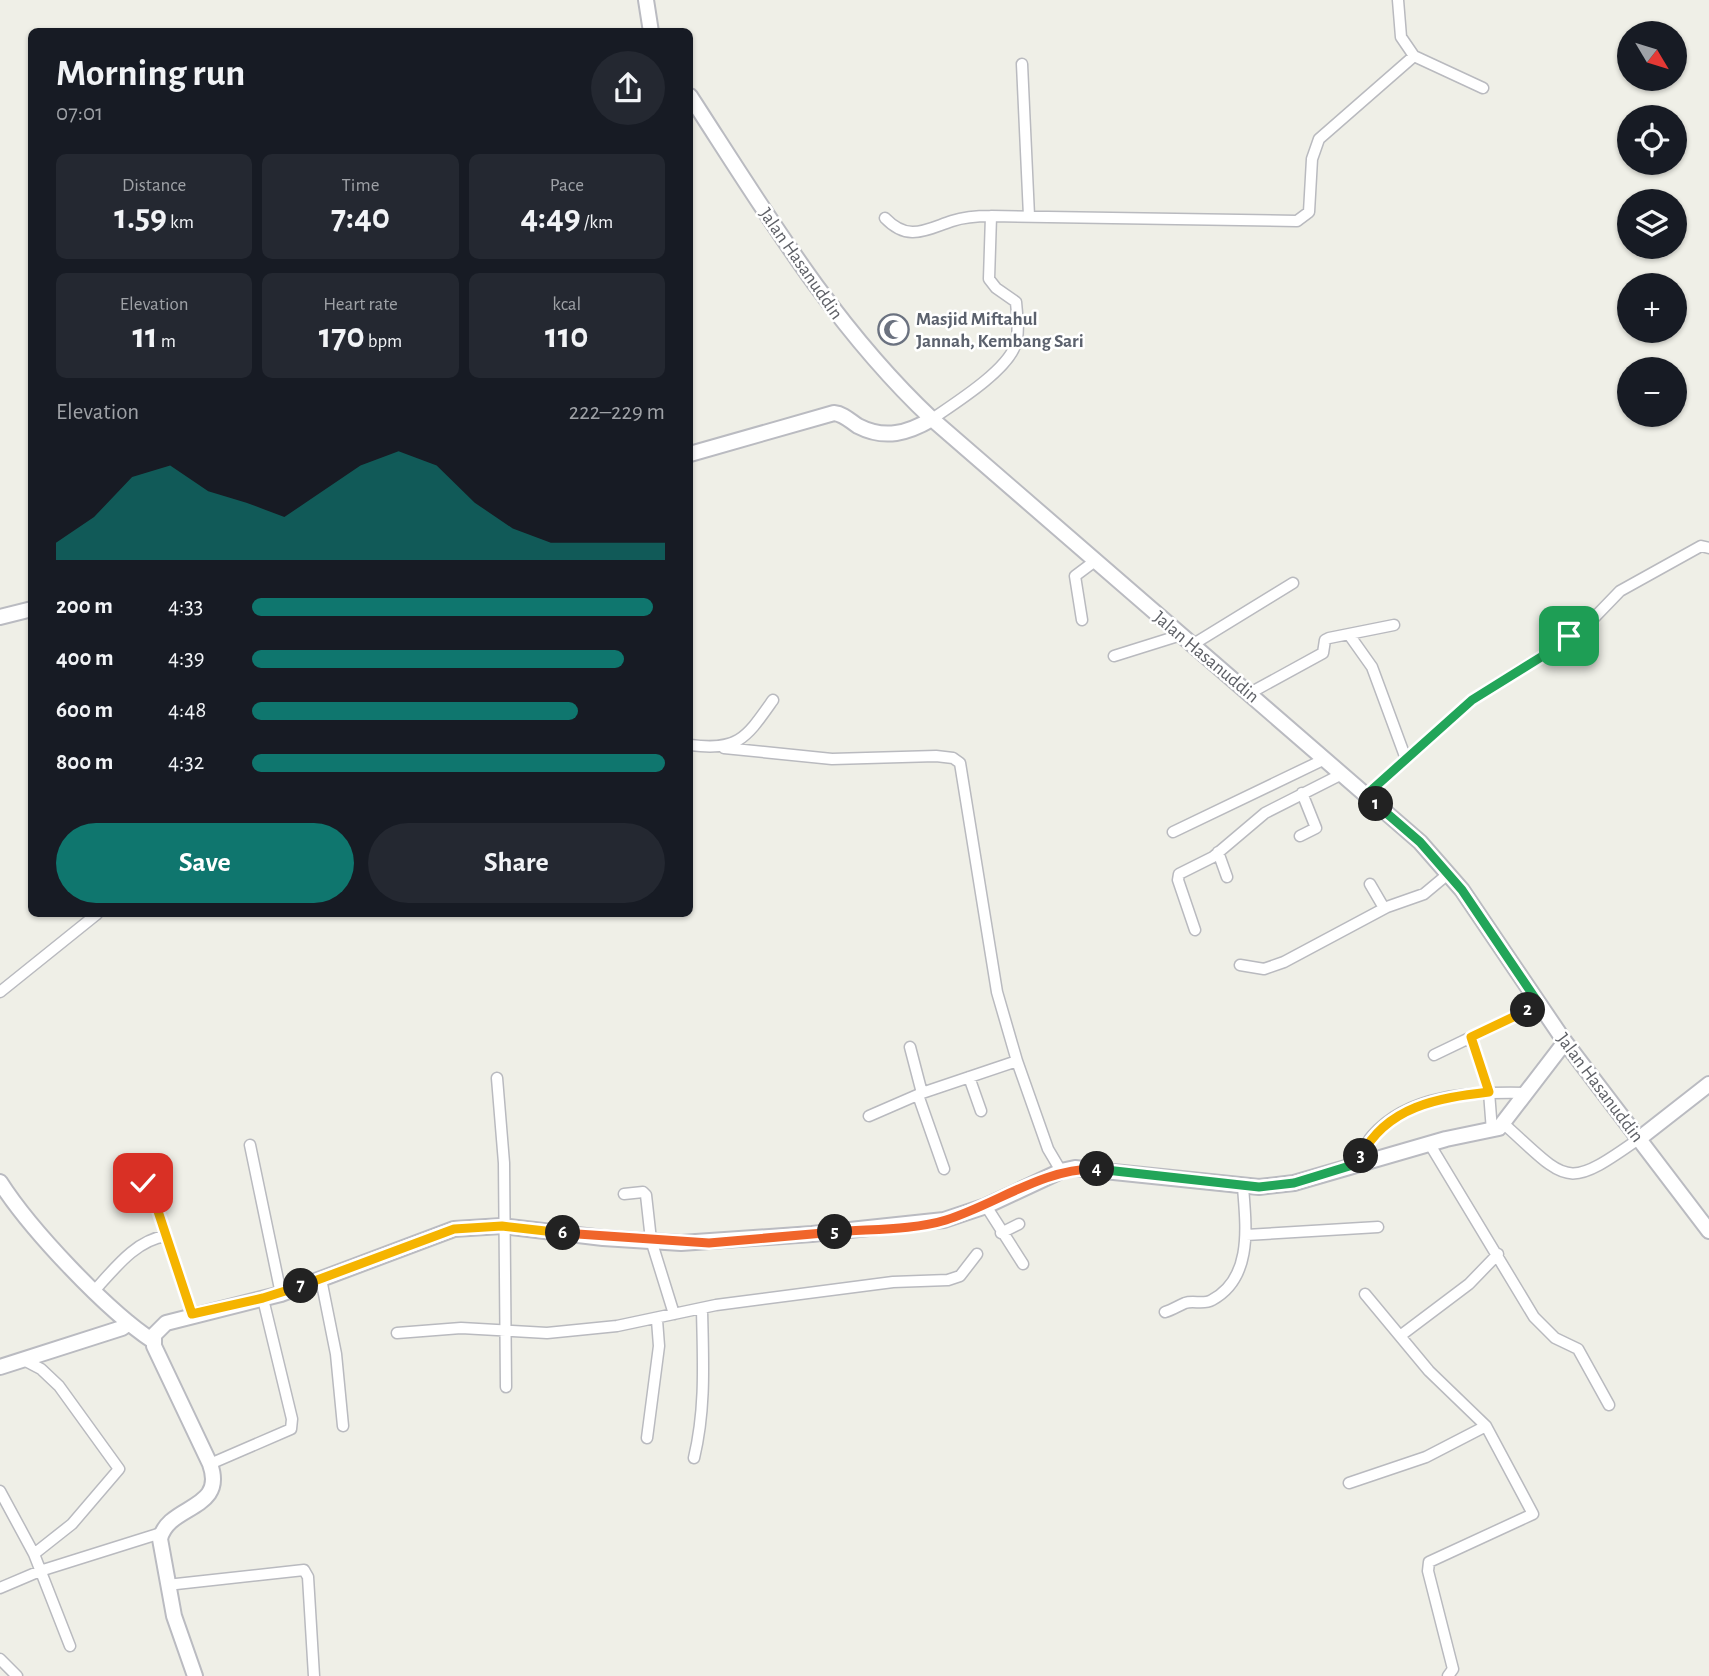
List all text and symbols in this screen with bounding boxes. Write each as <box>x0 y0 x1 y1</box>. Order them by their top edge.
north arrow <box>1617 21 1687 91</box>
map controls <box>1617 21 1687 427</box>
button: share <box>591 51 665 125</box>
text: Morning run <box>56 55 245 93</box>
text: 07:01 <box>56 102 103 125</box>
button: locate <box>1617 105 1687 175</box>
text: Distance <box>122 176 186 195</box>
text: Time <box>342 176 379 195</box>
text: Pace <box>550 176 584 195</box>
button: layers <box>1617 189 1687 259</box>
text: 1.59 <box>114 200 167 235</box>
text: 7:40 <box>331 200 390 235</box>
text: 4:49 <box>521 200 581 235</box>
street label: Jalan Hasanuddin <box>755 205 846 323</box>
text: km <box>167 213 194 232</box>
text: /km <box>581 213 613 232</box>
button: + <box>1617 273 1687 343</box>
text: Elevation <box>120 295 189 314</box>
text: Heart rate <box>323 295 398 314</box>
text: kcal <box>552 295 581 314</box>
place label: Masjid Miftahul Jannah, Kembang Sari <box>916 310 1084 351</box>
mosque icon: Masjid Miftahul Jannah, Kembang Sari <box>876 312 910 346</box>
text: 11 <box>132 319 158 354</box>
text: 170 <box>319 319 365 354</box>
text: 110 <box>545 319 589 354</box>
text: m <box>158 332 176 351</box>
text: bpm <box>365 332 402 351</box>
button: − <box>1617 357 1687 427</box>
text: Elevation <box>56 401 139 424</box>
text: 222–229 m <box>569 401 665 424</box>
text: 200 m <box>56 595 113 618</box>
text: 4:33 <box>168 595 203 618</box>
pin <box>1539 606 1599 666</box>
street label: Jalan Hasanuddin <box>1150 608 1262 707</box>
icon: arrive <box>1550 617 1588 655</box>
text: 400 m <box>56 647 114 670</box>
text: 4:39 <box>168 647 205 670</box>
text: 600 m <box>56 699 113 722</box>
text: 4:48 <box>168 699 206 722</box>
text: 800 m <box>56 751 113 774</box>
text: 4:32 <box>168 751 204 774</box>
pin: 1 <box>1358 786 1394 822</box>
text: 1 <box>1372 794 1379 813</box>
button: Save <box>56 823 354 903</box>
button: Share <box>368 823 665 903</box>
pin: 2 <box>1510 992 1546 1028</box>
text: 2 <box>1523 1000 1532 1019</box>
street label: Jalan Hasanuddin <box>1553 1030 1647 1146</box>
pin: 3 <box>1344 1138 1378 1174</box>
text: 3 <box>1356 1146 1365 1165</box>
pin: 4 <box>1080 1152 1114 1186</box>
pin <box>113 1153 173 1213</box>
text: 4 <box>1092 1159 1101 1178</box>
icon: check <box>124 1164 162 1202</box>
pin: 5 <box>818 1214 852 1250</box>
pin: 6 <box>546 1216 580 1250</box>
text: 5 <box>830 1222 839 1241</box>
text: 6 <box>558 1223 567 1242</box>
pin: 7 <box>284 1268 318 1304</box>
text: 7 <box>296 1276 305 1295</box>

